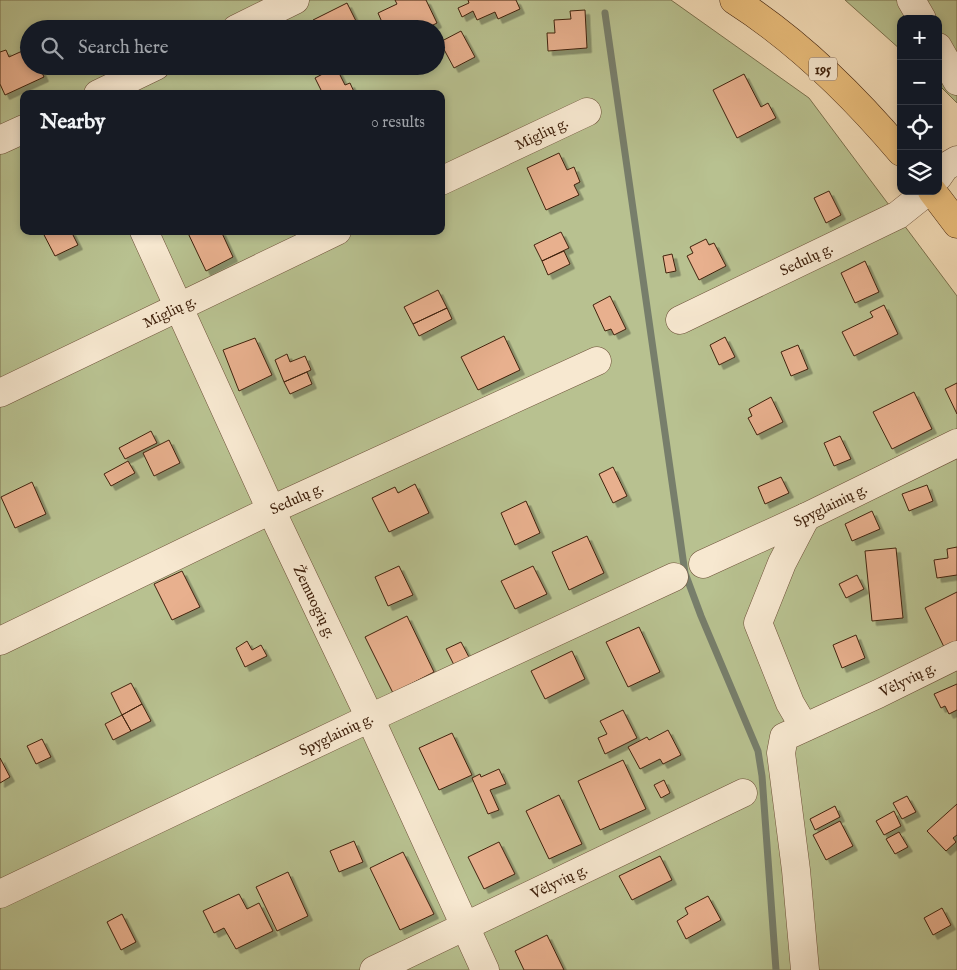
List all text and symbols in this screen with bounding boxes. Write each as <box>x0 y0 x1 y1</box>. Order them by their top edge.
map controls <box>897 15 942 195</box>
button: + <box>897 15 942 60</box>
search box <box>20 20 445 75</box>
icon: search <box>38 34 66 62</box>
text: Search here <box>78 36 169 60</box>
road number: 195 <box>809 58 837 80</box>
button: − <box>897 60 942 105</box>
button: locate <box>897 105 942 150</box>
text: Nearby <box>40 109 105 136</box>
text: 0 results <box>371 113 425 133</box>
street label: Miglių g. <box>512 113 571 155</box>
button: layers <box>897 150 942 195</box>
street label: Sedulų g. <box>777 239 836 281</box>
street label: Miglių g. <box>140 291 199 333</box>
street label: Sedulų g. <box>267 478 326 519</box>
street label: Spyglainių g. <box>790 480 870 532</box>
street label: Žemuogių g. <box>289 562 340 642</box>
street label: Vėlyvių g. <box>876 658 939 702</box>
street label: Spyglainių g. <box>296 709 376 760</box>
street label: Vėlyvių g. <box>527 860 590 904</box>

